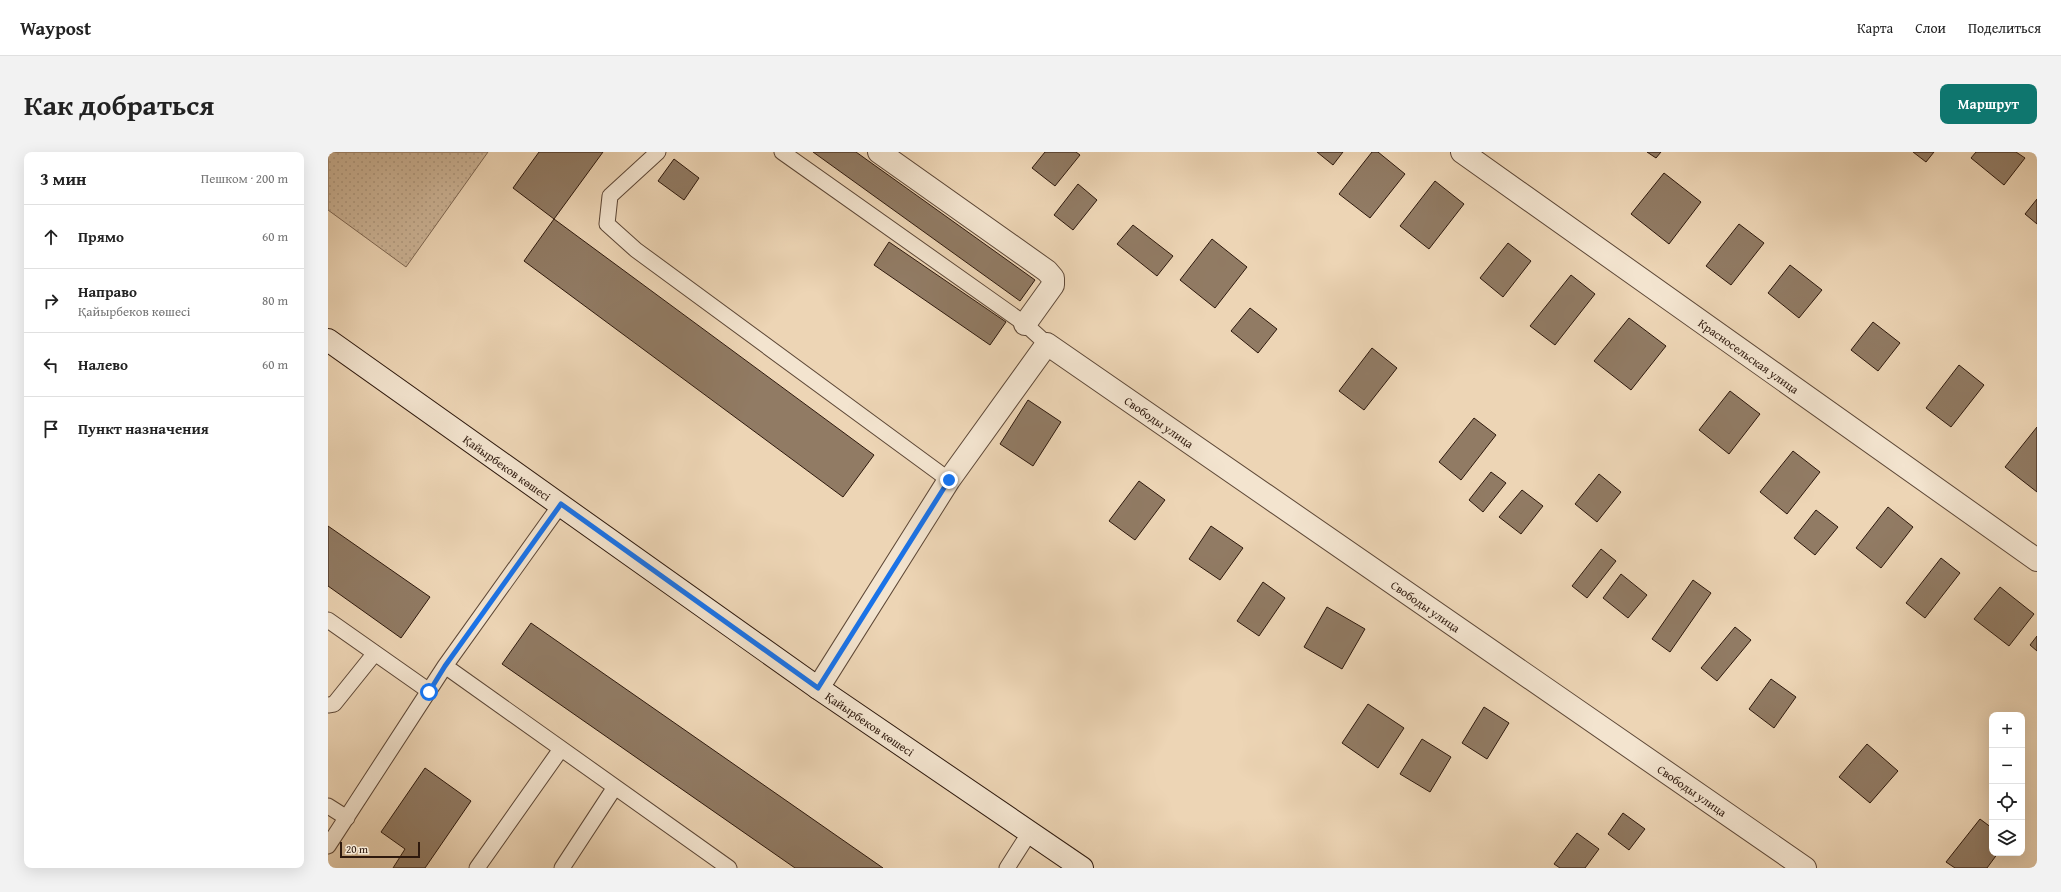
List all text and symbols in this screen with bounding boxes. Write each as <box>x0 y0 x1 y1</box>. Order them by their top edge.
text: Waypost <box>20 14 91 42</box>
text: Карта <box>1857 18 1893 38</box>
text: Слои <box>1915 18 1946 38</box>
text: Поделиться <box>1968 18 2041 38</box>
text: Как добраться <box>24 84 214 125</box>
button: Маршрут <box>1940 84 2037 124</box>
text: 3 мин <box>40 166 86 191</box>
text: Пешком · 200 m <box>201 169 288 188</box>
icon: ahead <box>40 226 62 248</box>
text: Прямо <box>78 226 124 247</box>
text: 60 m <box>262 227 288 246</box>
text: Направо <box>78 281 137 302</box>
icon: right <box>40 290 62 312</box>
text: 80 m <box>262 291 288 310</box>
text: Қайырбеков көшесі <box>78 302 190 321</box>
street label: Красносельская улица <box>1695 314 1803 397</box>
icon: left <box>40 354 62 376</box>
text: Налево <box>78 354 128 375</box>
text: 60 m <box>262 355 288 374</box>
street label: Свободы улица <box>1121 392 1198 452</box>
icon: arrive <box>40 418 62 440</box>
text: Пункт назначения <box>78 418 209 439</box>
street label: Қайырбеков көшесі <box>460 430 555 505</box>
route end <box>940 471 958 489</box>
street label: Свободы улица <box>1388 576 1464 636</box>
route start <box>420 683 438 701</box>
street label: Қайырбеков көшесі <box>822 687 918 760</box>
map controls <box>1989 712 2025 856</box>
button: + <box>1989 712 2025 748</box>
button: − <box>1989 748 2025 784</box>
street label: Свободы улица <box>1654 760 1731 820</box>
button: locate <box>1989 784 2025 820</box>
button: layers <box>1989 820 2025 856</box>
scale bar <box>340 840 420 859</box>
text: 20 m <box>346 841 368 857</box>

